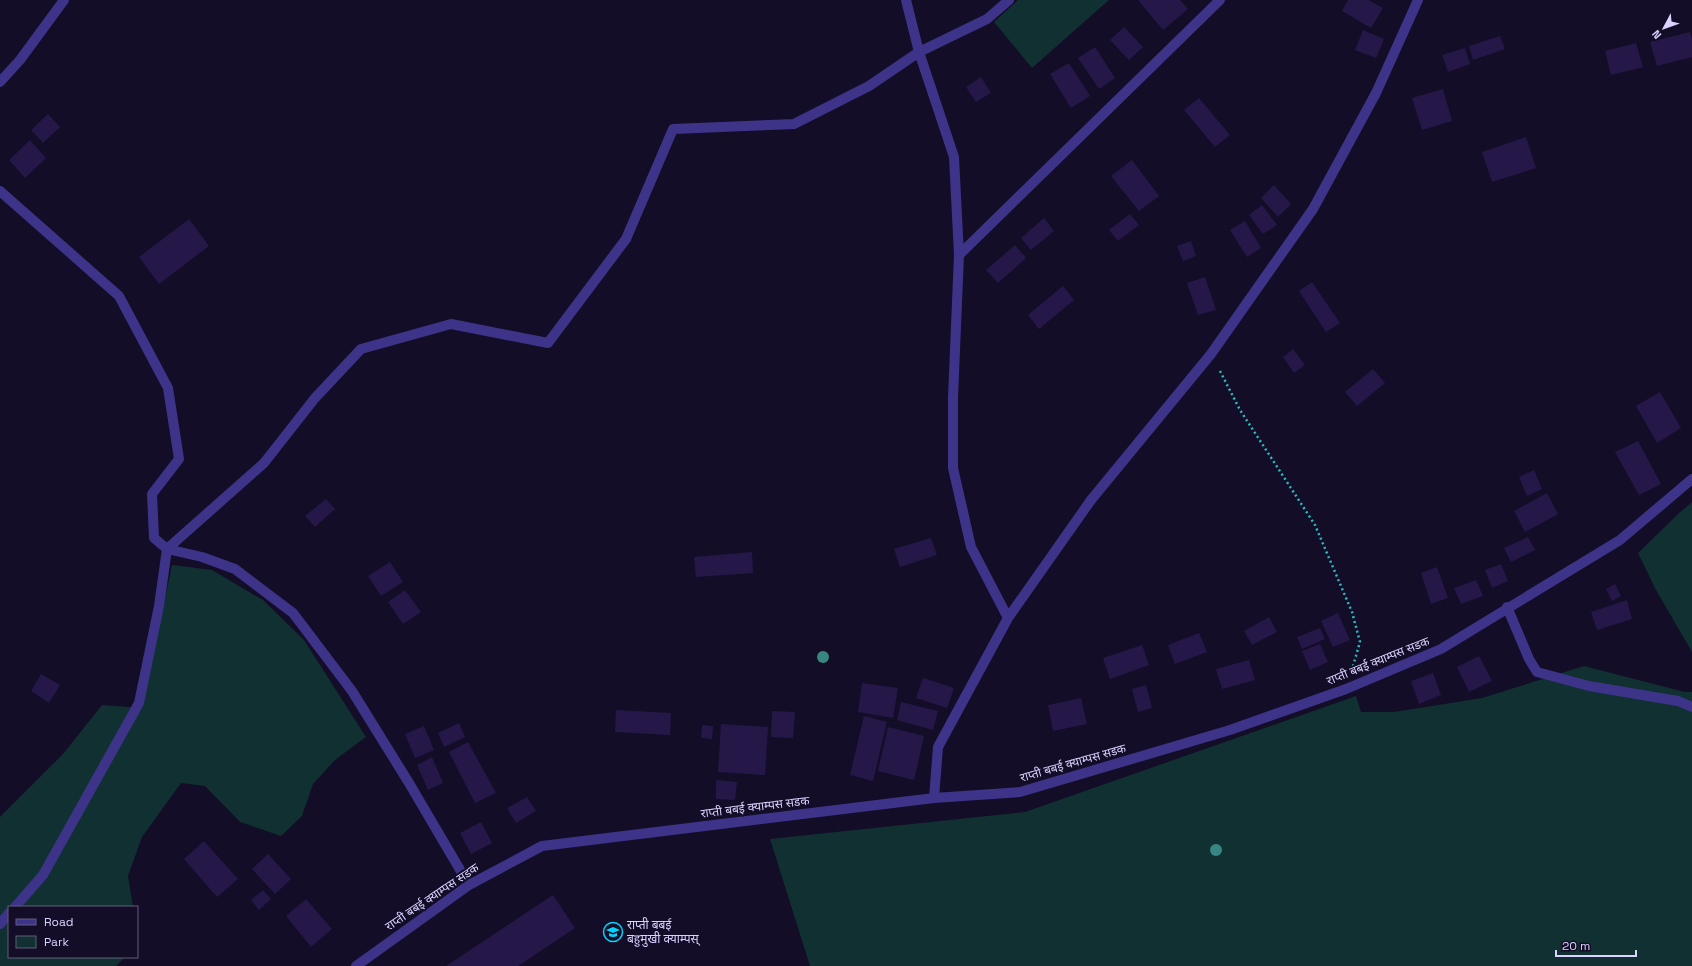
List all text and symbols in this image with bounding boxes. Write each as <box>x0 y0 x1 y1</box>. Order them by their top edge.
north arrow <box>1644 8 1684 48</box>
text: N <box>1649 27 1664 42</box>
street label: राप्ती बबई क्याम्पस सडक <box>1324 633 1432 689</box>
street label: राप्ती बबई क्याम्पस सडक <box>1018 740 1129 786</box>
street label: राप्ती बबई क्याम्पस सडक <box>700 792 811 822</box>
street label: राप्ती बबई क्याम्पस सडक <box>382 859 483 934</box>
legend <box>8 906 138 958</box>
text: Road <box>44 914 73 930</box>
place label: राप्ती बबई बहुमुखी क्याम्पस् <box>627 917 701 947</box>
school or university icon: राप्ती बबई बहुमुखी क्याम्पस् <box>602 921 624 943</box>
scale bar <box>1556 932 1636 958</box>
text: Park <box>44 934 69 950</box>
text: 20 m <box>1562 938 1590 954</box>

